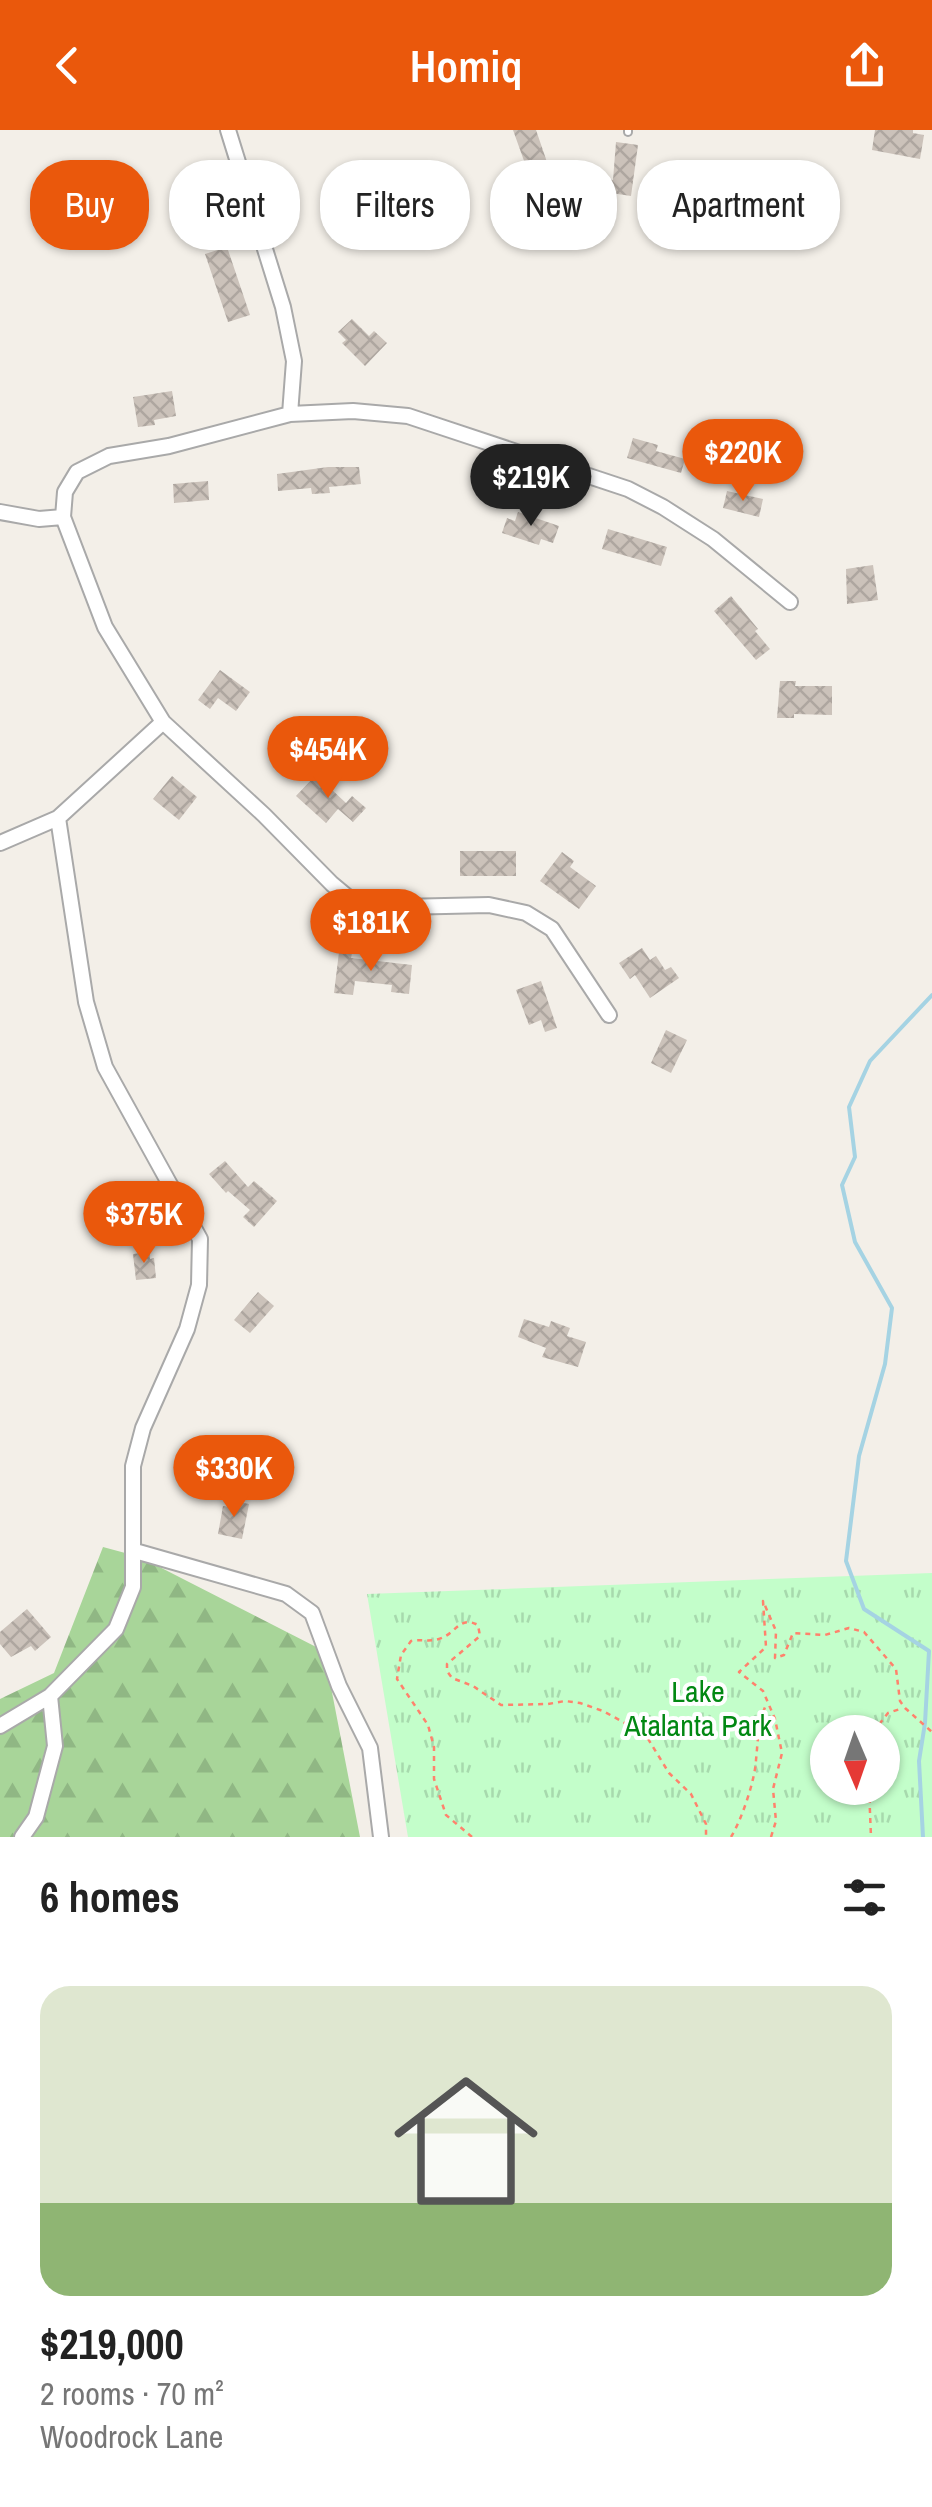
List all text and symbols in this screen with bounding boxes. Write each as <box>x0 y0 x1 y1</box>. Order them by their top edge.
text: Homiq <box>410 35 522 96</box>
icon: back <box>40 38 95 93</box>
icon: share <box>837 38 892 93</box>
chip: Buy <box>30 160 149 250</box>
chip: Rent <box>169 160 300 250</box>
chip: Filters <box>320 160 470 250</box>
chip: New <box>490 160 617 250</box>
chip: Apartment <box>637 160 840 250</box>
pin: $220K <box>673 419 813 504</box>
text: $220K <box>704 430 782 473</box>
pin: $219K <box>461 444 601 529</box>
text: $219K <box>492 455 570 498</box>
pin: $454K <box>258 716 398 801</box>
text: $454K <box>289 727 367 770</box>
pin: $181K <box>301 889 441 974</box>
text: $181K <box>332 900 410 943</box>
pin: $375K <box>74 1181 214 1266</box>
text: $375K <box>105 1192 183 1235</box>
pin: $330K <box>164 1435 304 1520</box>
text: $330K <box>195 1446 273 1489</box>
park label: Lake Atalanta Park <box>623 1671 773 1745</box>
north arrow <box>810 1715 900 1805</box>
map controls <box>810 1715 900 1805</box>
text: 6 homes <box>40 1869 180 1925</box>
icon: filters <box>837 1870 892 1925</box>
icon: home <box>376 2051 556 2231</box>
text: $219,000 <box>40 2316 184 2372</box>
text: 2 rooms · 70 m² <box>40 2372 224 2415</box>
text: Woodrock Lane <box>40 2415 223 2458</box>

